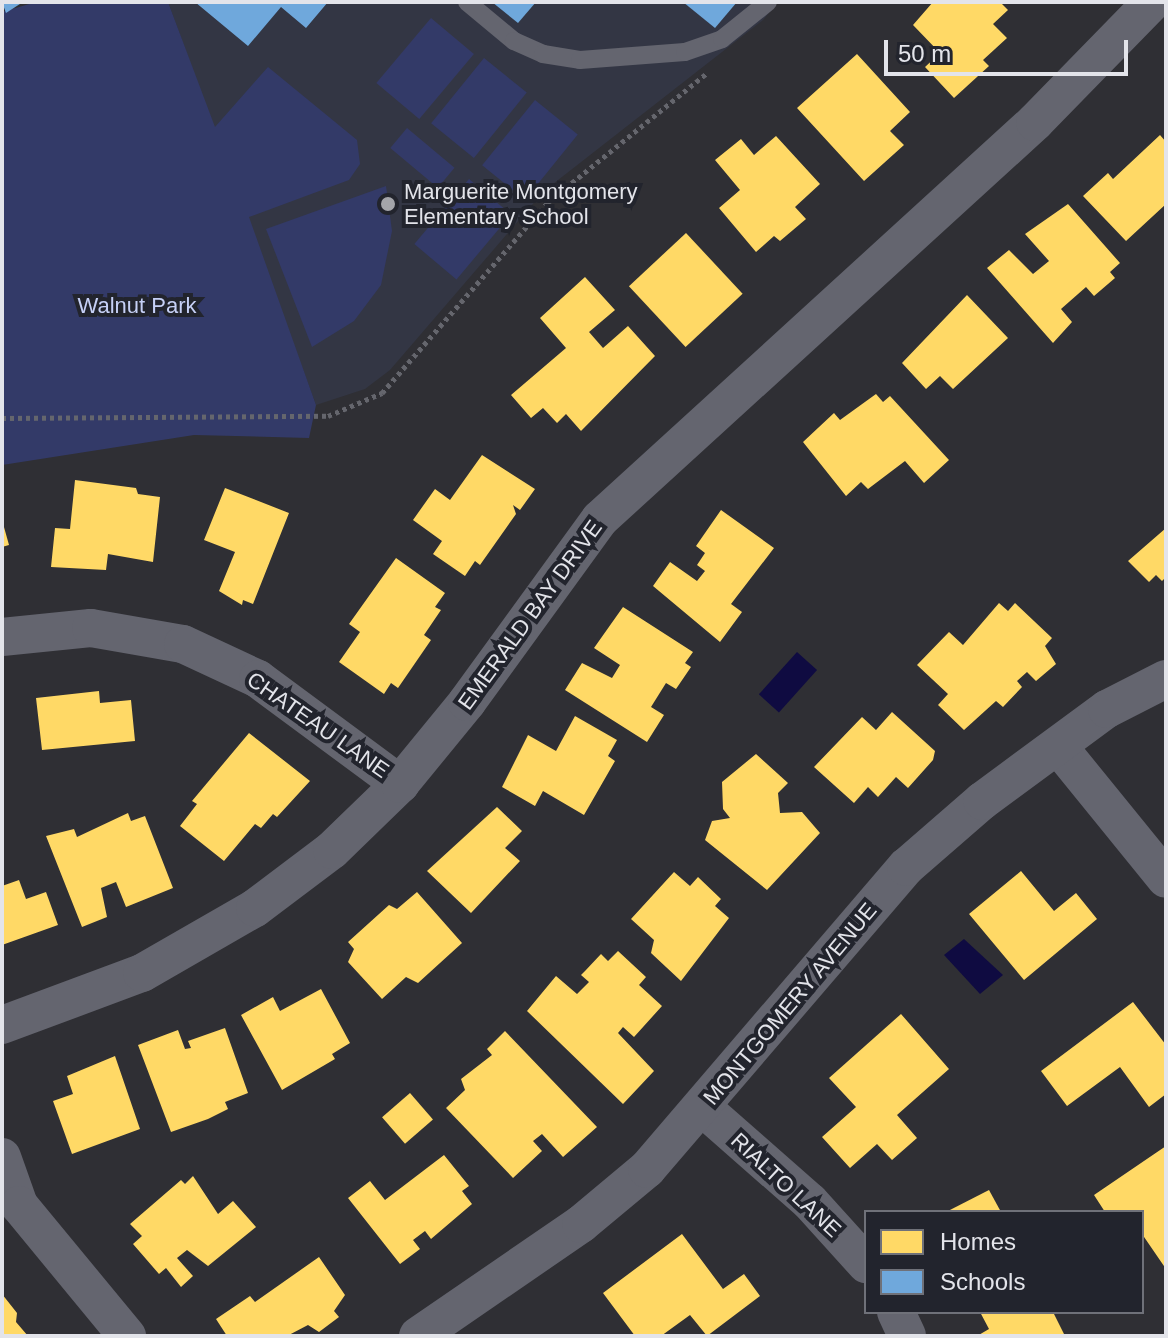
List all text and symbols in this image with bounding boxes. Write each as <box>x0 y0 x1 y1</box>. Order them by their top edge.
scale bar <box>888 24 1132 74</box>
text: 50 m <box>898 40 951 67</box>
place label: Marguerite Montgomery Elementary School <box>404 178 638 230</box>
marker: Marguerite Montgomery Elementary School <box>379 195 397 213</box>
park label: Walnut Park <box>77 293 197 319</box>
street label: EMERALD BAY DRIVE <box>452 515 608 715</box>
street label: CHATEAU LANE <box>242 666 394 784</box>
street label: MONTGOMERY AVENUE <box>697 897 883 1111</box>
street label: RIALTO LANE <box>725 1127 847 1243</box>
legend <box>864 1210 1144 1314</box>
text: Homes <box>940 1228 1016 1255</box>
text: Schools <box>940 1268 1025 1295</box>

